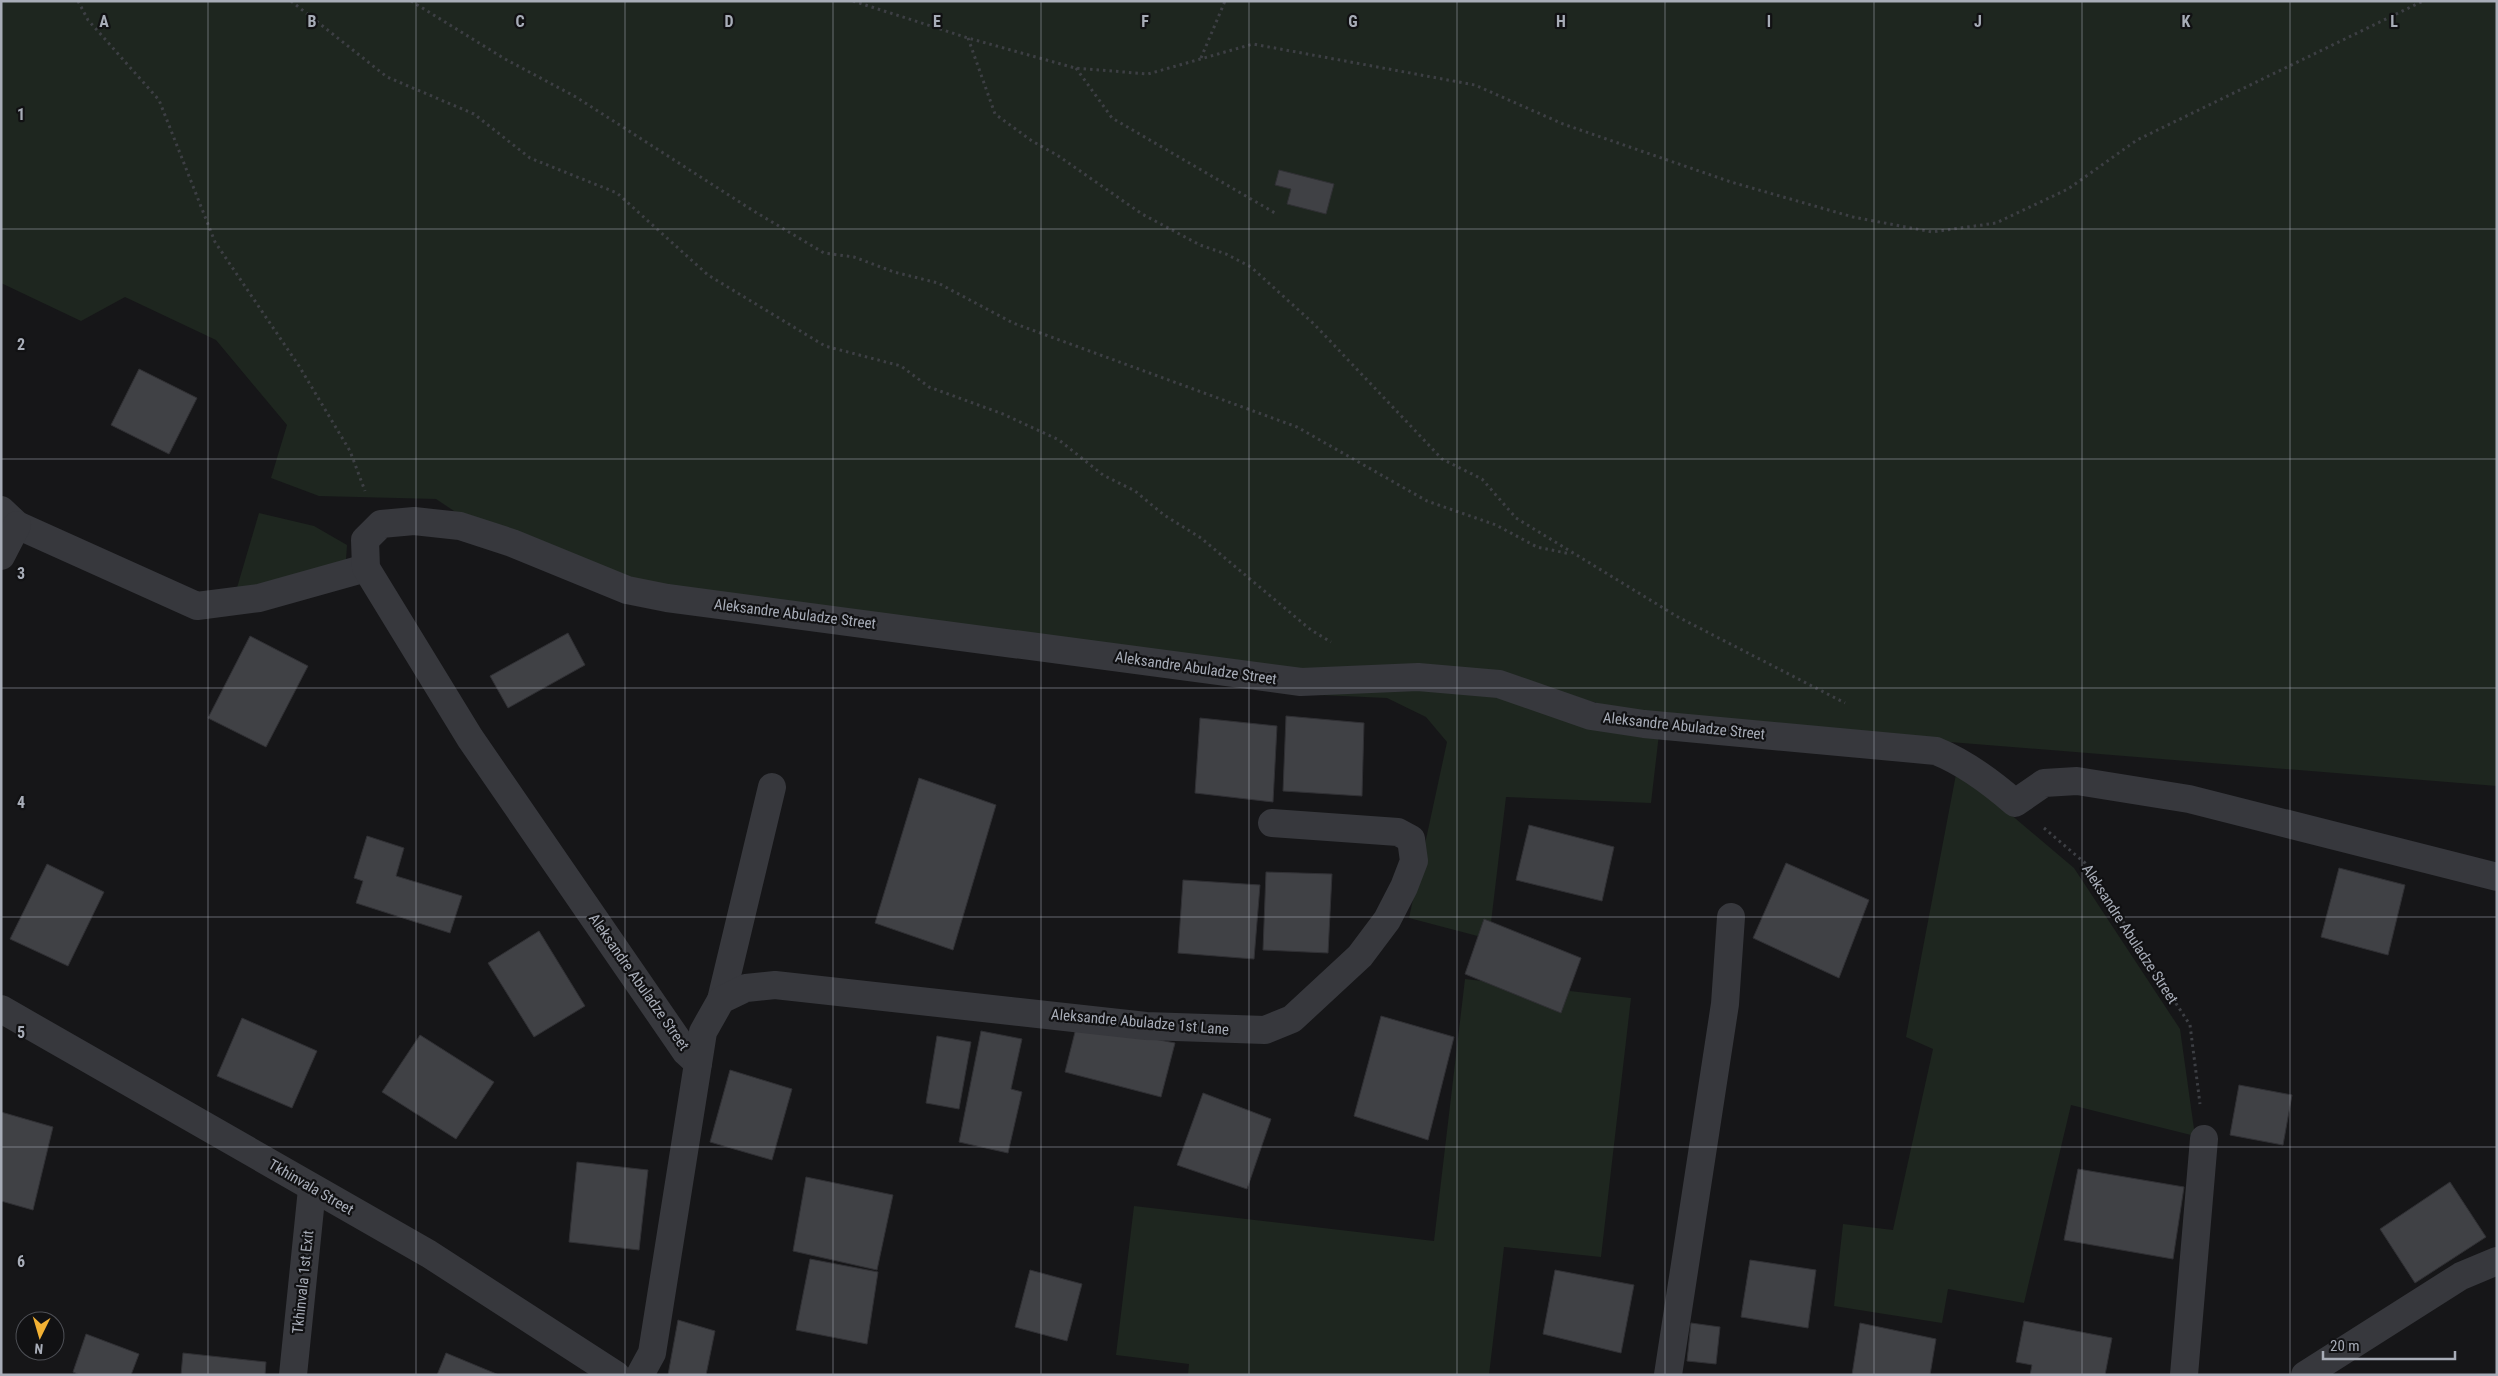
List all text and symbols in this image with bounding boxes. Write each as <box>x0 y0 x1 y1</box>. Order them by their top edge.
text: A <box>99 12 109 31</box>
text: B <box>308 12 317 31</box>
text: C <box>515 12 525 31</box>
text: D <box>724 12 734 31</box>
text: E <box>933 12 941 31</box>
text: F <box>1141 12 1149 31</box>
text: G <box>1348 12 1358 31</box>
text: H <box>1556 12 1566 31</box>
text: I <box>1767 12 1771 31</box>
text: J <box>1974 12 1982 31</box>
text: K <box>2182 12 2191 31</box>
text: L <box>2390 12 2398 31</box>
text: 1 <box>17 105 25 124</box>
text: 2 <box>17 335 25 354</box>
text: 3 <box>17 564 25 583</box>
street label: Aleksandre Abuladze Street <box>713 595 877 633</box>
street label: Aleksandre Abuladze Street <box>1114 648 1278 688</box>
street label: Aleksandre Abuladze Street <box>1602 709 1766 743</box>
text: 4 <box>17 793 25 812</box>
street label: Aleksandre Abuladze Street <box>2078 861 2182 1007</box>
street label: Aleksandre Abuladze Street <box>585 910 693 1054</box>
street label: Aleksandre Abuladze 1st Lane <box>1050 1005 1230 1039</box>
text: 5 <box>17 1023 25 1042</box>
street label: Tkhinvala Street <box>265 1155 357 1219</box>
street label: Tkhinvala 1st Exit <box>289 1229 317 1335</box>
text: 6 <box>17 1252 25 1271</box>
north arrow <box>15 1311 65 1361</box>
scale bar <box>2323 1328 2456 1360</box>
text: 20 m <box>2330 1337 2360 1355</box>
text: N <box>34 1341 44 1357</box>

